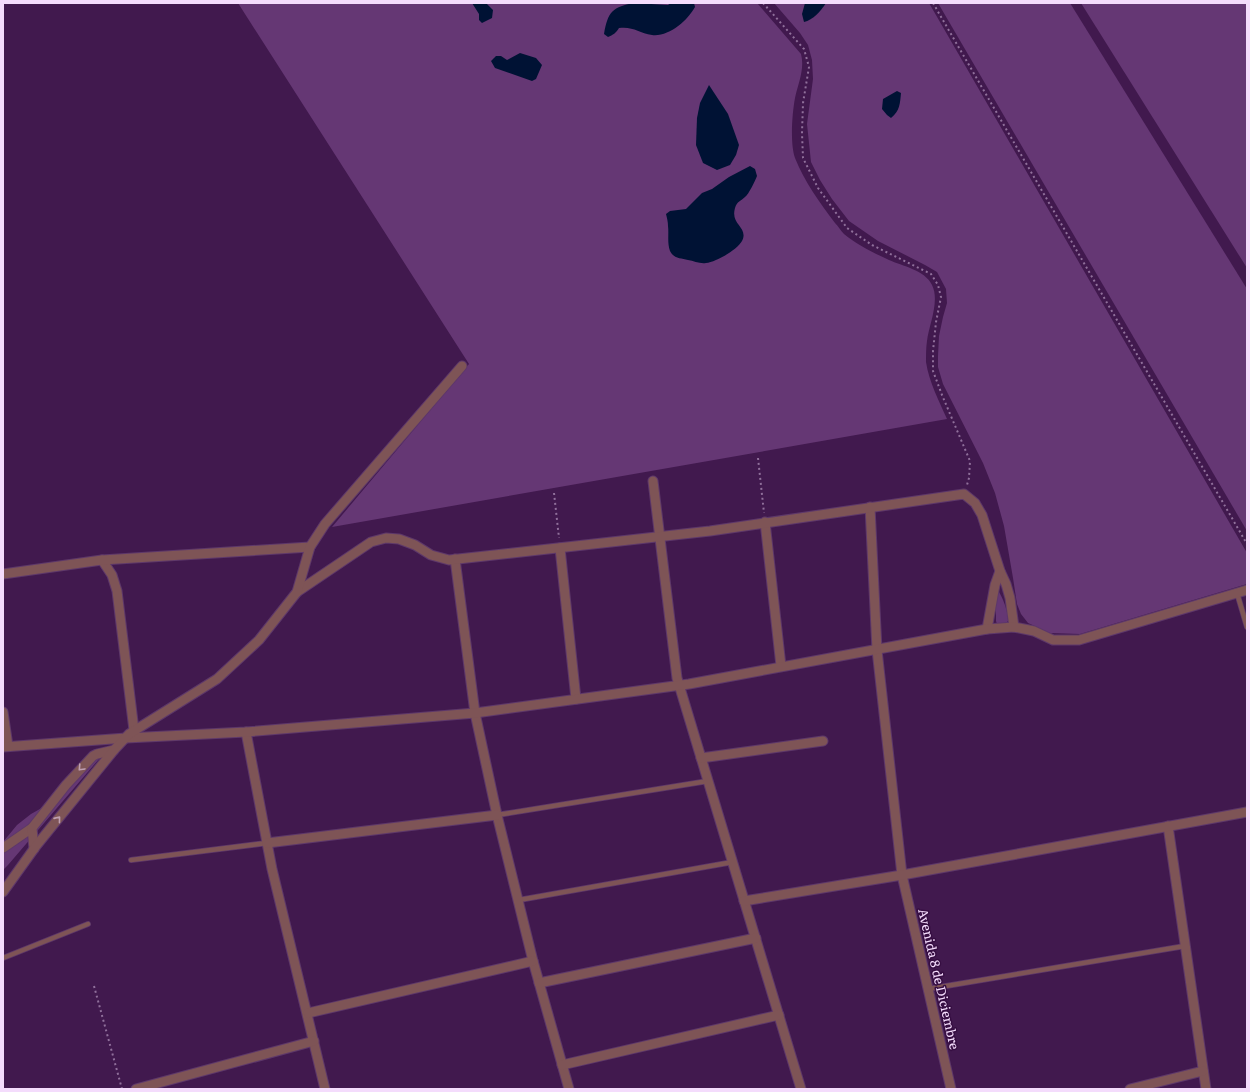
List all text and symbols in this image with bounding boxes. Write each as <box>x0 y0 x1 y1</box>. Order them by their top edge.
one-way arrow <box>79 763 86 771</box>
one-way arrow <box>54 817 61 824</box>
street label: Avenida 8 de Diciembre <box>914 906 965 1052</box>

